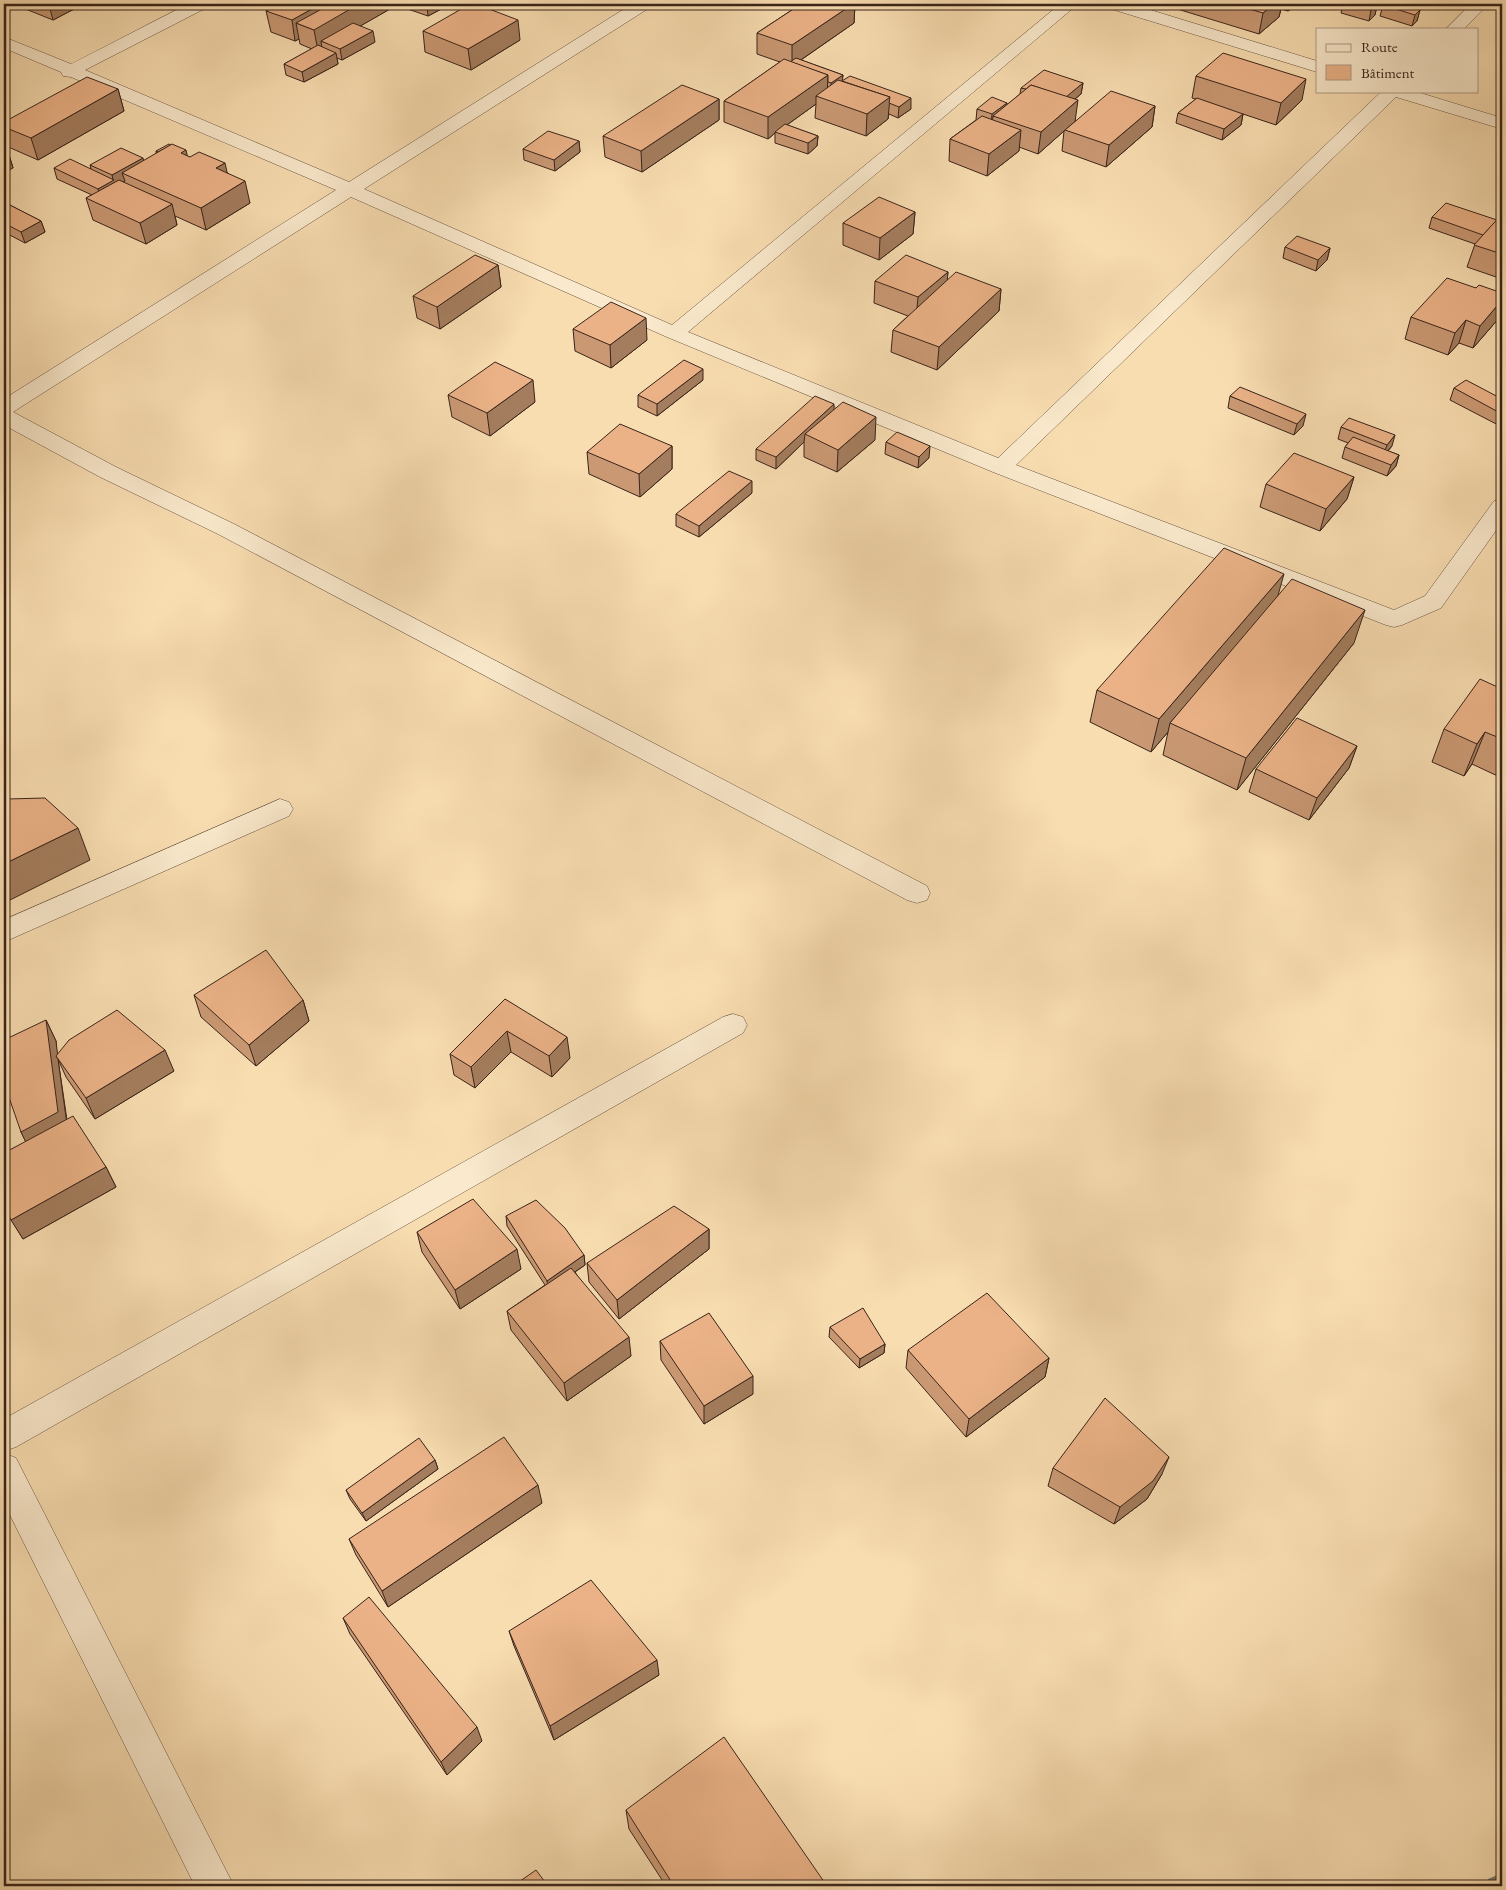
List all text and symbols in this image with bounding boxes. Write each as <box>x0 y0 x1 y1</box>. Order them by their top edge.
legend <box>1316 28 1478 92</box>
text: Route <box>1361 37 1398 56</box>
text: Bâtiment <box>1361 63 1415 82</box>

